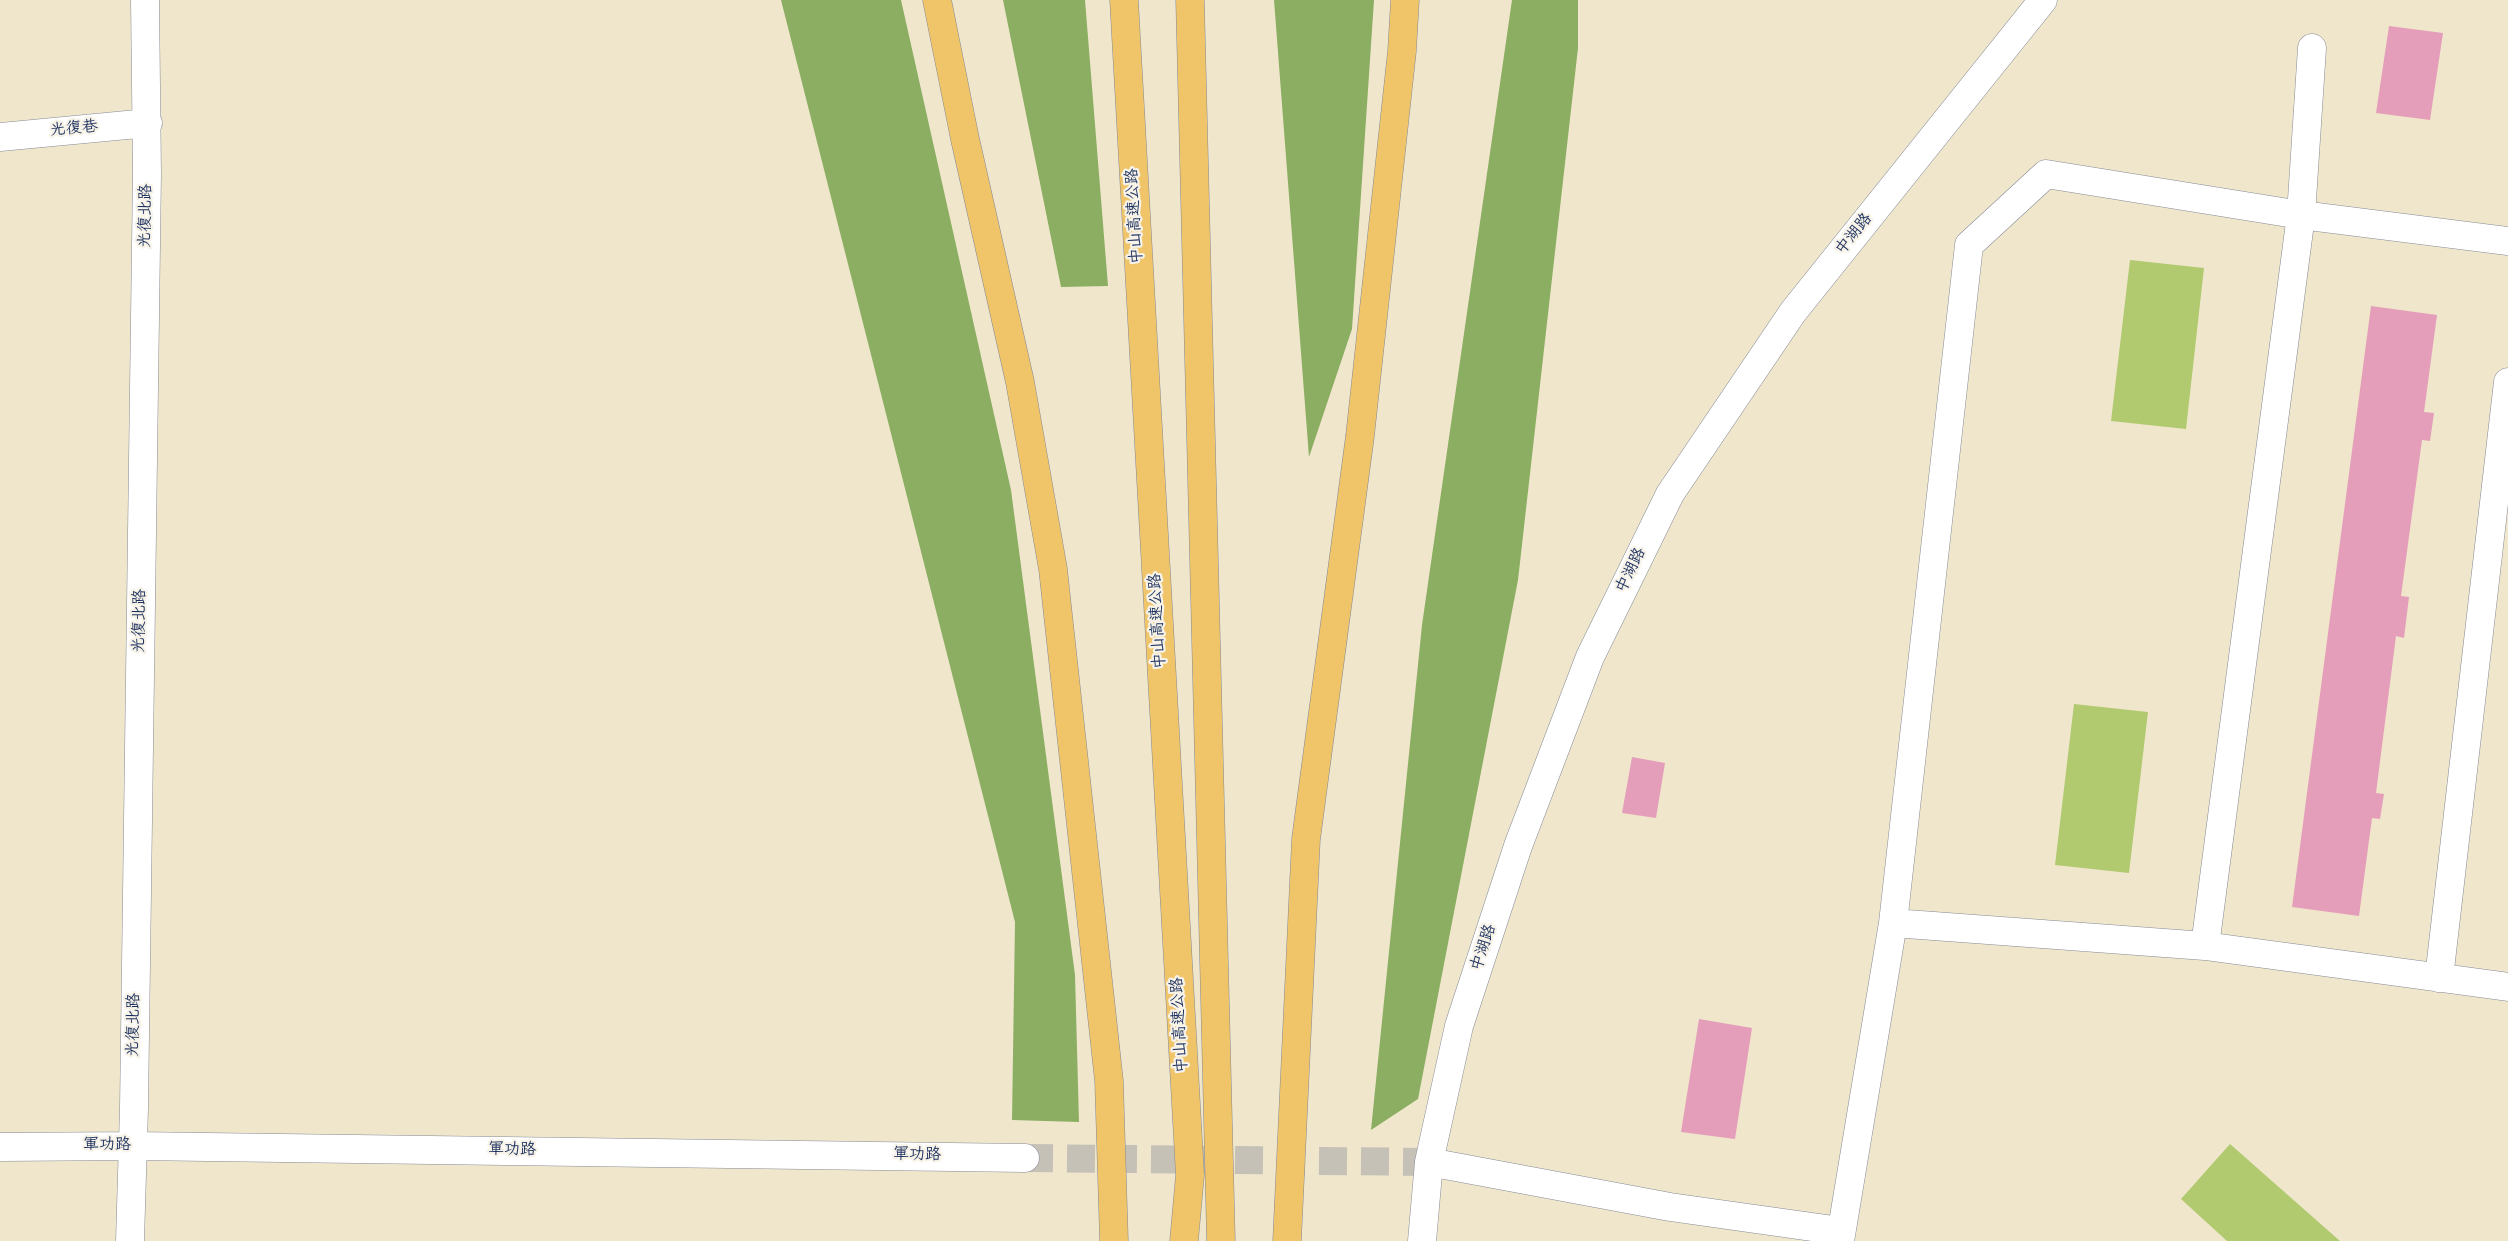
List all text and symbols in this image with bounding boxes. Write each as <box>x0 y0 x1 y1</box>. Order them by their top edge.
street label: 光復巷 <box>49 118 99 142</box>
street label: 中山高速公路 <box>1124 168 1148 264</box>
street label: 光復北路 <box>137 184 157 248</box>
street label: 中湖路 <box>1832 210 1878 260</box>
street label: 中湖路 <box>1613 545 1651 597</box>
street label: 中山高速公路 <box>1147 573 1171 669</box>
street label: 光復北路 <box>131 589 151 653</box>
street label: 中湖路 <box>1468 922 1502 974</box>
street label: 中山高速公路 <box>1169 977 1193 1073</box>
street label: 光復北路 <box>125 993 145 1057</box>
street label: 軍功路 <box>83 1136 131 1156</box>
street label: 軍功路 <box>488 1141 536 1161</box>
street label: 軍功路 <box>893 1146 941 1166</box>

